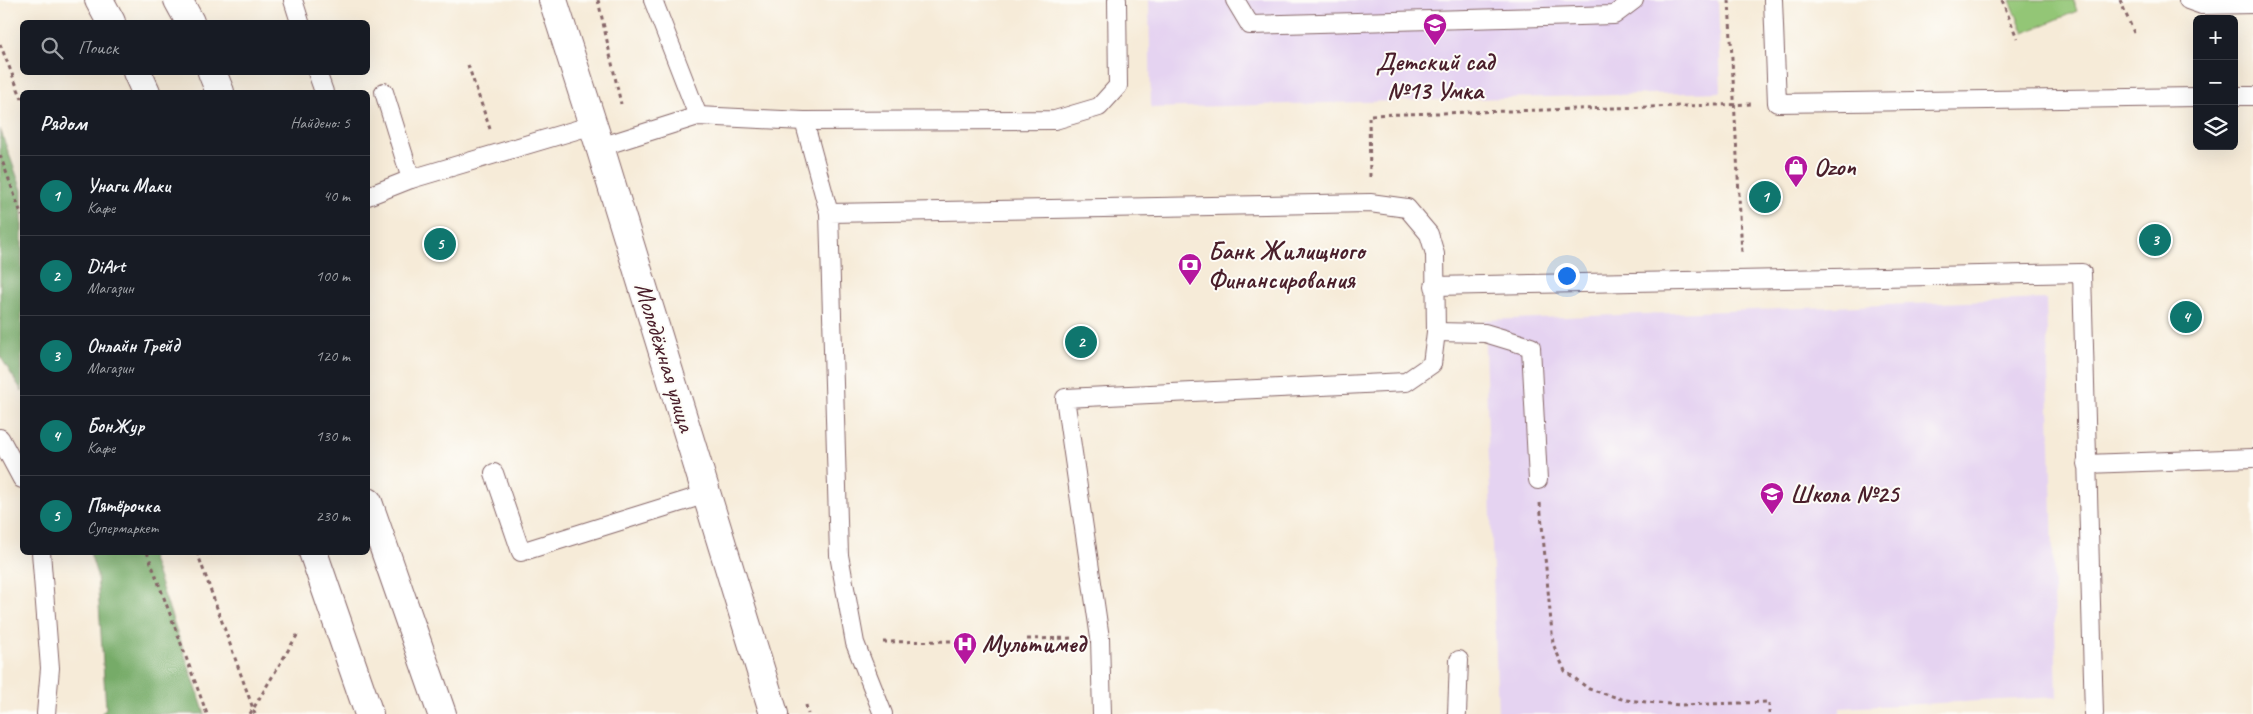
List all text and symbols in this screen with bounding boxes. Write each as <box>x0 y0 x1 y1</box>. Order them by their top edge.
school or university icon: Детский сад №13 Умка <box>1422 12 1448 46</box>
map controls <box>2193 15 2238 150</box>
button: + <box>2193 15 2238 60</box>
search box <box>20 20 370 75</box>
icon: search <box>38 34 66 62</box>
text: Поиск <box>78 36 118 60</box>
place label: Детский сад №13 Умка <box>1376 46 1496 107</box>
button: − <box>2193 60 2238 105</box>
button: layers <box>2193 105 2238 150</box>
text: Рядом <box>40 110 87 136</box>
text: Найдено: 5 <box>290 113 350 133</box>
place label: Ozon <box>1814 151 1856 183</box>
shop icon: Ozon <box>1783 154 1809 188</box>
text: Унаги Маки <box>87 174 170 198</box>
pin: 1 <box>1749 178 1781 216</box>
text: 1 <box>52 186 60 206</box>
text: 40 m <box>323 186 350 206</box>
text: Кафе <box>87 198 115 218</box>
pin: 3 <box>2139 221 2171 259</box>
pin: 5 <box>424 225 456 263</box>
place label: Банк Жилищного Финансирования <box>1208 235 1367 296</box>
bank icon: Банк Жилищного Финансирования <box>1177 252 1203 286</box>
text: DiArt <box>87 254 125 278</box>
your location <box>1554 263 1580 289</box>
text: 2 <box>52 266 60 286</box>
text: 100 m <box>316 266 350 286</box>
text: Магазин <box>87 278 134 298</box>
street label: Молодёжная улица <box>627 279 703 437</box>
pin: 4 <box>2170 298 2202 336</box>
pin: 2 <box>1065 323 1097 361</box>
text: Онлайн Трейд <box>87 334 179 358</box>
text: 3 <box>52 346 60 366</box>
text: 120 m <box>316 346 350 366</box>
text: Магазин <box>87 358 134 378</box>
text: БонЖур <box>87 414 145 438</box>
text: 4 <box>52 426 60 446</box>
text: 130 m <box>316 426 350 446</box>
text: Кафе <box>87 438 115 458</box>
place label: Школа №25 <box>1790 478 1901 510</box>
school or university icon: Школа №25 <box>1759 481 1785 515</box>
text: Пятёрочка <box>87 494 160 518</box>
text: 5 <box>53 506 59 526</box>
text: 230 m <box>316 506 350 526</box>
text: Супермаркет <box>87 518 158 538</box>
place label: Мультимед <box>982 628 1088 660</box>
hospital icon: Мультимед <box>952 631 978 665</box>

